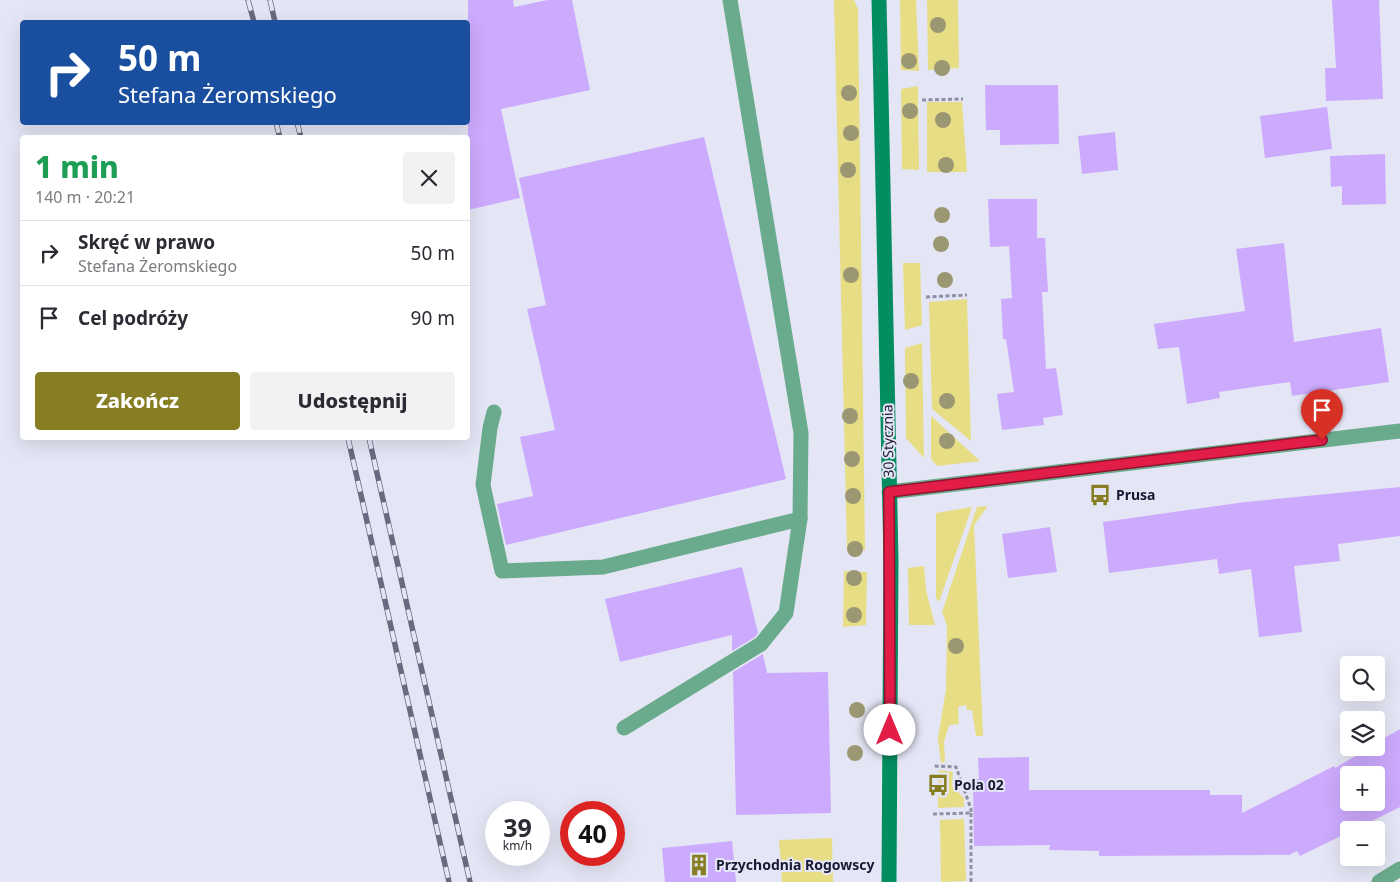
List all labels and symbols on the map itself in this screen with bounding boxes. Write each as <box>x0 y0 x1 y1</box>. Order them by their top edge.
pin <box>1301 389 1343 440</box>
street label: 30 Stycznia <box>877 404 898 478</box>
bus stop icon: Prusa <box>1087 482 1113 508</box>
place label: Prusa <box>1116 485 1155 504</box>
position arrow <box>863 703 915 755</box>
bus stop icon: Pola 02 <box>925 772 951 798</box>
place label: Pola 02 <box>954 775 1004 794</box>
speed limit sign: 40 <box>560 801 625 866</box>
building icon: Przychodnia Rogowscy <box>686 852 712 878</box>
place label: Przychodnia Rogowscy <box>716 855 875 874</box>

